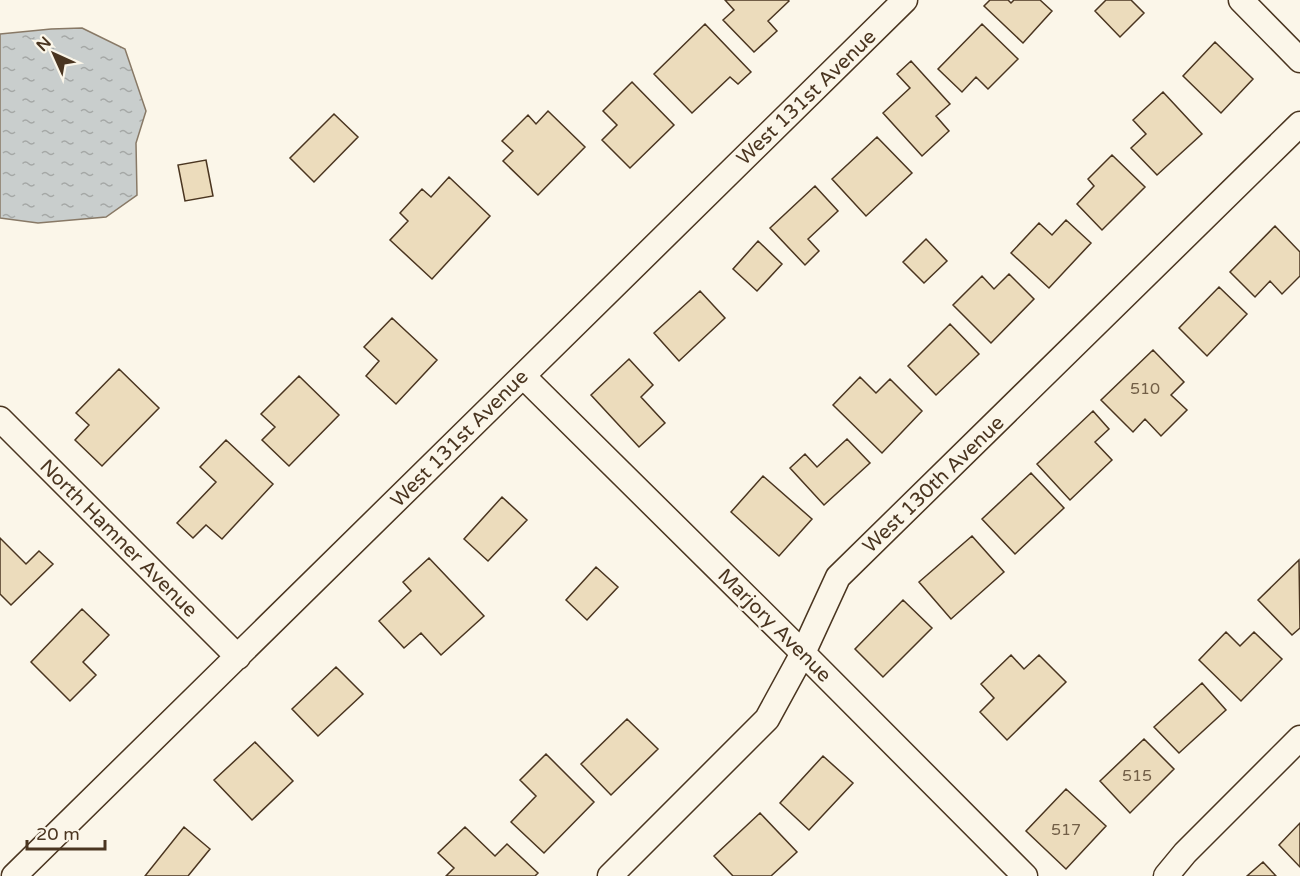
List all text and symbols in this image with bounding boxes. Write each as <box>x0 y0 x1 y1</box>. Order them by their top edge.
north arrow <box>24 24 84 84</box>
street label: West 131st Avenue <box>732 25 881 170</box>
text: N <box>32 32 56 56</box>
street label: West 131st Avenue <box>386 365 533 512</box>
house number: 510 <box>1130 379 1160 399</box>
street label: West 130th Avenue <box>858 411 1009 558</box>
street label: North Hamner Avenue <box>34 455 202 623</box>
street label: Marjory Avenue <box>713 564 836 687</box>
house number: 515 <box>1122 766 1152 786</box>
scale bar <box>27 813 105 851</box>
house number: 517 <box>1051 820 1081 840</box>
text: 20 m <box>36 823 80 845</box>

